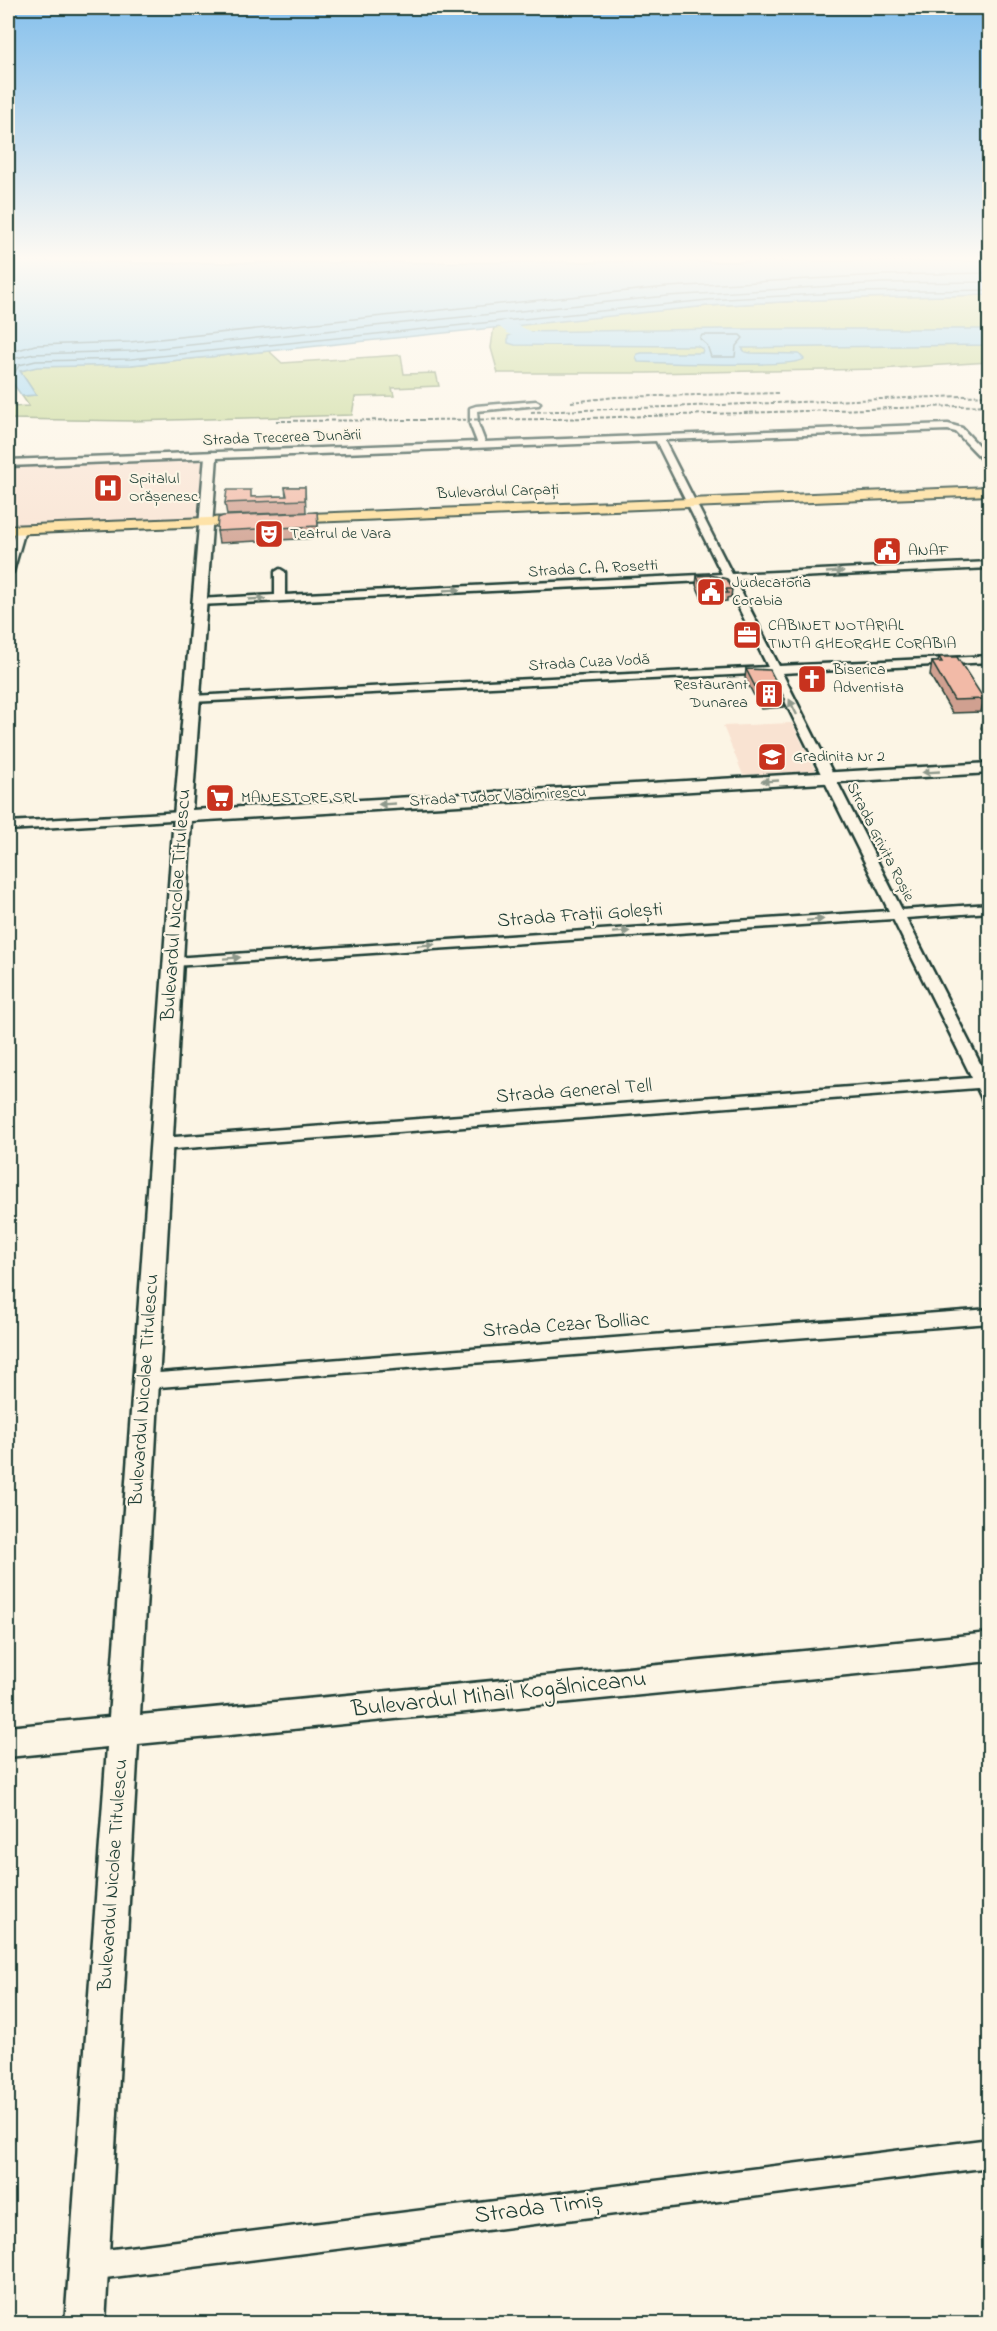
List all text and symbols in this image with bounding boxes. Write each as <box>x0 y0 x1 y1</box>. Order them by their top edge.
street label: Strada Trecerea Dunării <box>202 423 362 453</box>
place label: Spitalul Orășenesc <box>129 467 199 509</box>
hospital icon: Spitalul Orășenesc <box>92 472 124 504</box>
street label: Bulevardul Carpați <box>435 478 560 506</box>
theatre icon: Teatrul de Vara <box>253 518 285 550</box>
place label: Teatrul de Vara <box>290 522 391 546</box>
public building icon: ANAF <box>871 535 903 567</box>
place label: ANAF <box>908 539 950 563</box>
street label: Strada C. A. Rosetti <box>527 554 659 584</box>
one-way arrow <box>826 568 845 577</box>
place label: Judecatoria Corabia <box>732 571 811 613</box>
public building icon: Judecatoria Corabia <box>695 576 727 608</box>
one-way arrow <box>442 586 461 595</box>
one-way arrow <box>247 595 266 604</box>
place label: CABINET NOTARIAL TINTA GHEORGHE CORABIA <box>768 614 956 656</box>
office icon: CABINET NOTARIAL TINTA GHEORGHE CORABIA <box>731 619 763 651</box>
street label: Strada Cuza Vodă <box>528 648 650 678</box>
place label: Biserica Adventista <box>832 658 904 700</box>
church icon: Biserica Adventista <box>796 663 828 695</box>
place label: Restaurant Dunarea <box>674 673 749 715</box>
building icon: Restaurant Dunarea <box>753 678 785 710</box>
one-way arrow <box>789 698 798 715</box>
school or university icon: Gradinita Nr 2 <box>756 741 788 773</box>
place label: Gradinita Nr 2 <box>793 745 885 769</box>
one-way arrow <box>922 767 941 776</box>
one-way arrow <box>761 777 780 786</box>
street label: Strada Grivița Roșie <box>840 778 921 907</box>
street label: Strada Tudor Vladimirescu <box>409 780 587 814</box>
supermarket icon: MANESTORE SRL <box>204 782 236 814</box>
place label: MANESTORE SRL <box>241 786 358 810</box>
street label: Bulevardul Nicolae Titulescu <box>154 788 200 1023</box>
one-way arrow <box>377 799 396 808</box>
street label: Strada Frații Golești <box>496 896 664 936</box>
one-way arrow <box>806 915 825 924</box>
one-way arrow <box>611 928 630 937</box>
one-way arrow <box>417 941 436 950</box>
one-way arrow <box>222 953 241 963</box>
street label: Strada General Tell <box>495 1072 653 1112</box>
street label: Bulevardul Nicolae Titulescu <box>122 1273 168 1508</box>
street label: Strada Cezar Bolliac <box>482 1306 651 1346</box>
street label: Bulevardul Mihail Kogălniceanu <box>349 1662 648 1728</box>
street label: Bulevardul Nicolae Titulescu <box>91 1758 137 1993</box>
street label: Strada Timiș <box>473 2184 605 2234</box>

